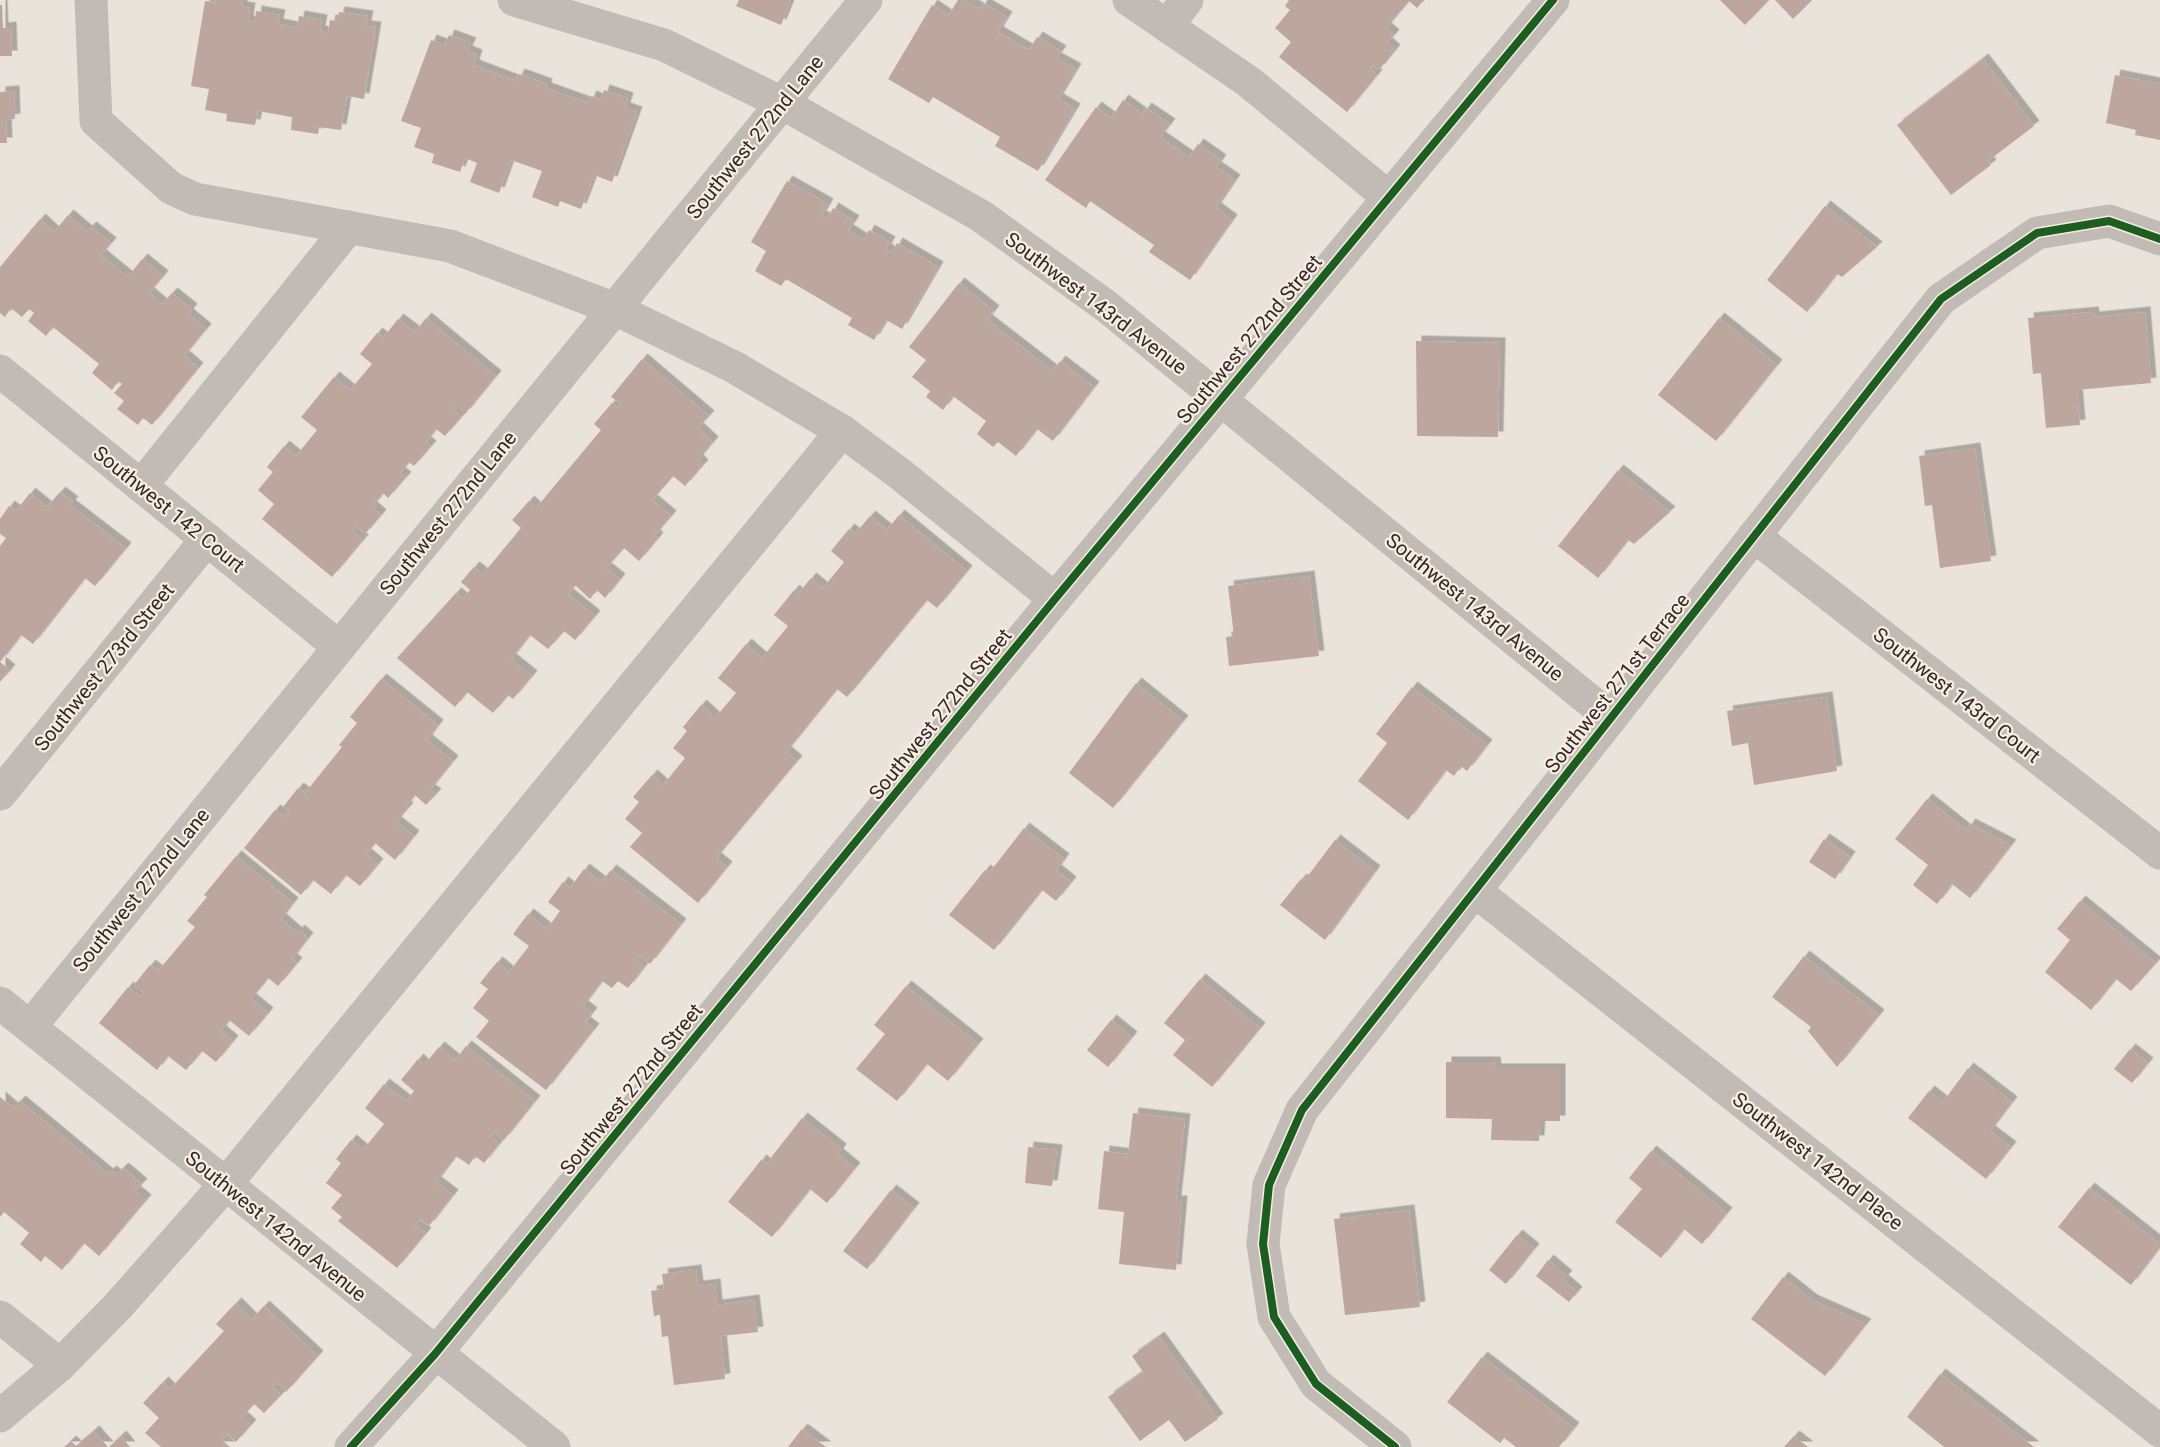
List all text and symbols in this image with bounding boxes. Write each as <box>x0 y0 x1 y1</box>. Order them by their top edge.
street label: Southwest 272nd Lane <box>682 50 828 224</box>
street label: Southwest 143rd Avenue <box>1000 227 1192 379</box>
street label: Southwest 272nd Street <box>1171 250 1327 428</box>
street label: Southwest 272nd Lane <box>375 426 521 600</box>
street label: Southwest 142 Court <box>89 441 249 577</box>
street label: Southwest 143rd Avenue <box>1381 528 1569 686</box>
street label: Southwest 273rd Street <box>29 578 179 756</box>
street label: Southwest 271st Terrace <box>1539 588 1695 778</box>
street label: Southwest 143rd Court <box>1869 622 2045 768</box>
street label: Southwest 272nd Street <box>864 624 1016 804</box>
street label: Southwest 272nd Lane <box>68 803 214 977</box>
street label: Southwest 272nd Street <box>555 999 707 1179</box>
street label: Southwest 142nd Place <box>1728 1087 1908 1235</box>
street label: Southwest 142nd Avenue <box>181 1146 371 1306</box>

